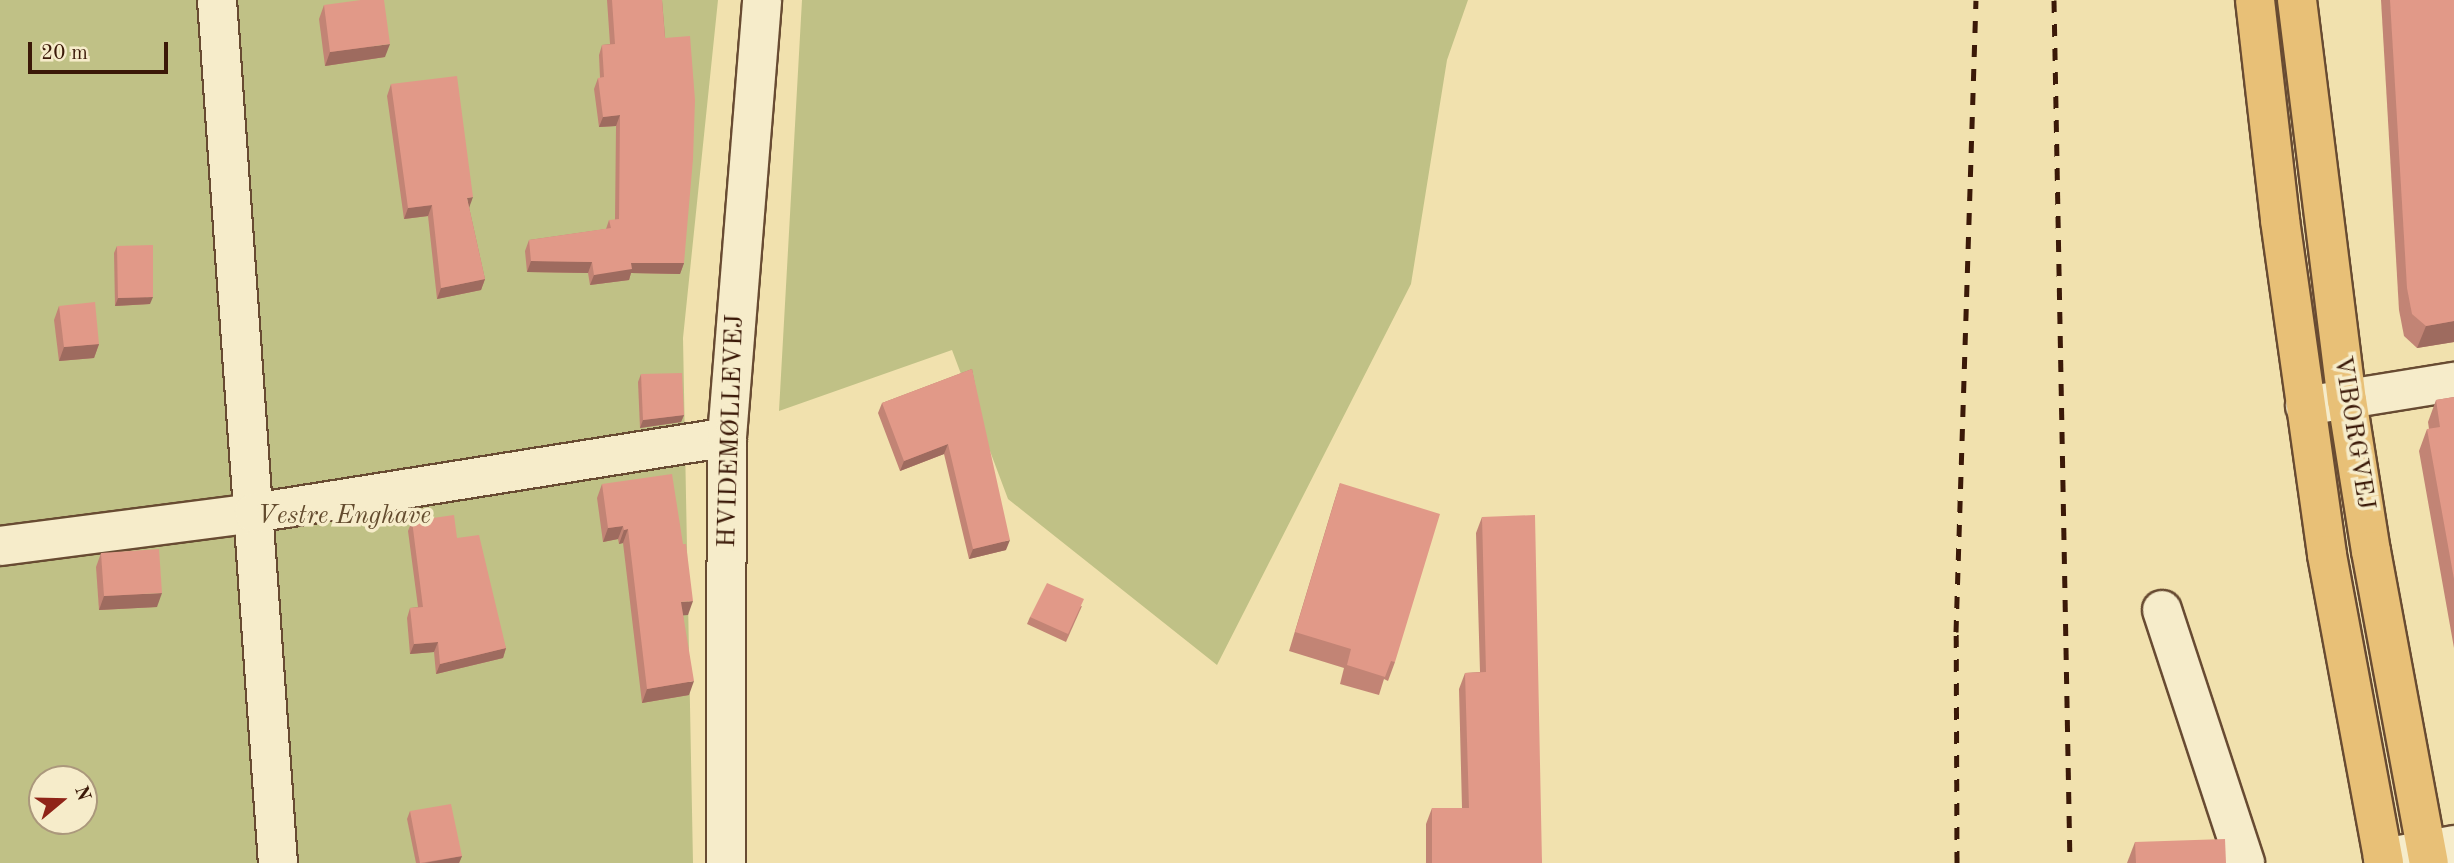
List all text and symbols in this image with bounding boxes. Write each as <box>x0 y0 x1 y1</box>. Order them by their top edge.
scale bar <box>32 28 172 72</box>
text: 20 m <box>41 43 88 64</box>
street label: HVIDEMØLLEVEJ <box>712 314 752 548</box>
street label: VIBORGVEJ <box>2325 354 2381 512</box>
park label: Vestre Enghave <box>257 501 431 533</box>
north arrow <box>28 765 98 835</box>
text: N <box>70 784 93 804</box>

